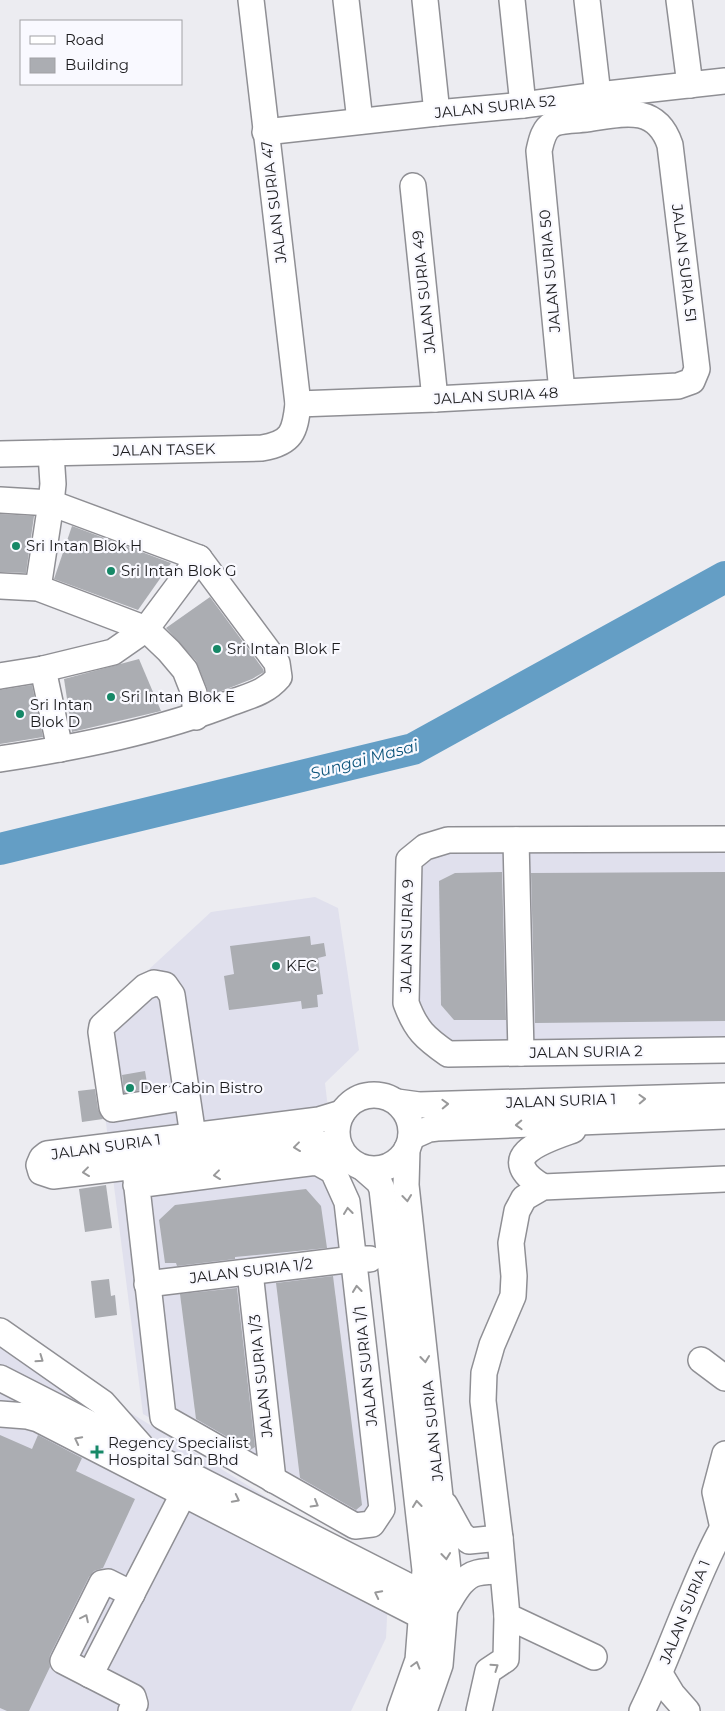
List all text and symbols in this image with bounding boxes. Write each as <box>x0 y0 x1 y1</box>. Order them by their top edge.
legend <box>20 20 182 85</box>
text: Road <box>65 30 104 49</box>
text: Building <box>65 55 129 74</box>
street label: JALAN SURIA 52 <box>432 91 557 122</box>
street label: JALAN SURIA 47 <box>257 140 291 265</box>
street label: JALAN SURIA 51 <box>668 202 701 323</box>
street label: JALAN SURIA 50 <box>535 209 564 334</box>
street label: JALAN SURIA 49 <box>408 229 440 356</box>
street label: JALAN SURIA 48 <box>432 383 559 408</box>
street label: JALAN TASEK <box>112 439 216 460</box>
place label: Sri Intan Blok H <box>26 536 142 555</box>
marker: Sri Intan Blok H <box>10 540 22 552</box>
place label: Sri Intan Blok G <box>121 561 237 580</box>
marker: Sri Intan Blok G <box>105 565 117 577</box>
place label: Sri Intan Blok F <box>227 639 341 658</box>
marker: Sri Intan Blok F <box>211 643 223 655</box>
place label: Sri Intan Blok E <box>121 687 235 706</box>
marker: Sri Intan Blok E <box>105 691 117 703</box>
place label: Sri Intan Blok D <box>30 695 93 731</box>
marker: Sri Intan Blok D <box>14 708 26 720</box>
water label: Sungai Masai <box>308 736 421 783</box>
street label: JALAN SURIA 9 <box>396 879 417 994</box>
place label: KFC <box>286 956 317 975</box>
marker: KFC <box>270 960 282 972</box>
street label: JALAN SURIA 2 <box>528 1041 643 1062</box>
place label: Der Cabin Bistro <box>140 1078 263 1097</box>
marker: Der Cabin Bistro <box>124 1082 136 1094</box>
street label: JALAN SURIA 1 <box>505 1089 616 1112</box>
one-way arrow <box>639 1093 647 1104</box>
one-way arrow <box>441 1099 449 1110</box>
one-way arrow <box>515 1119 523 1130</box>
street label: JALAN SURIA 1 <box>49 1129 162 1164</box>
one-way arrow <box>293 1141 301 1152</box>
one-way arrow <box>81 1167 90 1177</box>
one-way arrow <box>212 1169 220 1180</box>
one-way arrow <box>401 1194 412 1202</box>
one-way arrow <box>343 1206 354 1214</box>
street label: JALAN SURIA 1/2 <box>187 1254 314 1288</box>
one-way arrow <box>352 1285 363 1293</box>
street label: JALAN SURIA 1/1 <box>350 1305 381 1428</box>
street label: JALAN SURIA 1/3 <box>245 1313 277 1440</box>
one-way arrow <box>34 1353 44 1362</box>
one-way arrow <box>419 1355 430 1363</box>
street label: JALAN SURIA <box>418 1380 447 1483</box>
place label: Regency Specialist Hospital Sdn Bhd <box>108 1433 249 1469</box>
one-way arrow <box>74 1436 83 1446</box>
marker: Regency Specialist Hospital Sdn Bhd <box>90 1445 104 1459</box>
one-way arrow <box>230 1493 239 1503</box>
one-way arrow <box>310 1498 319 1508</box>
one-way arrow <box>412 1499 423 1507</box>
one-way arrow <box>440 1552 451 1560</box>
street label: JALAN SURIA 1 <box>655 1557 714 1667</box>
one-way arrow <box>374 1590 383 1600</box>
one-way arrow <box>79 1614 89 1623</box>
one-way arrow <box>410 1661 420 1670</box>
one-way arrow <box>490 1664 499 1673</box>

